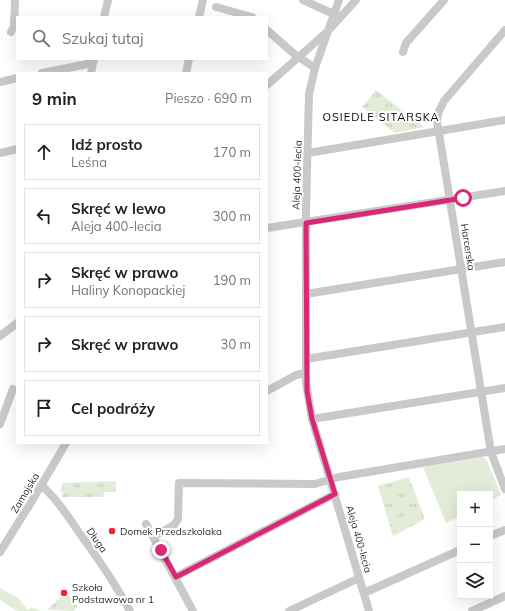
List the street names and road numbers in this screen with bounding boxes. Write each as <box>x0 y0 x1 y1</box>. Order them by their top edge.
street label: Aleja 400-lecia <box>289 140 305 210</box>
street label: Harcerska <box>458 223 478 271</box>
street label: Zamojska <box>8 470 42 516</box>
street label: Aleja 400-lecia <box>343 504 375 574</box>
street label: Długa <box>84 525 110 555</box>

